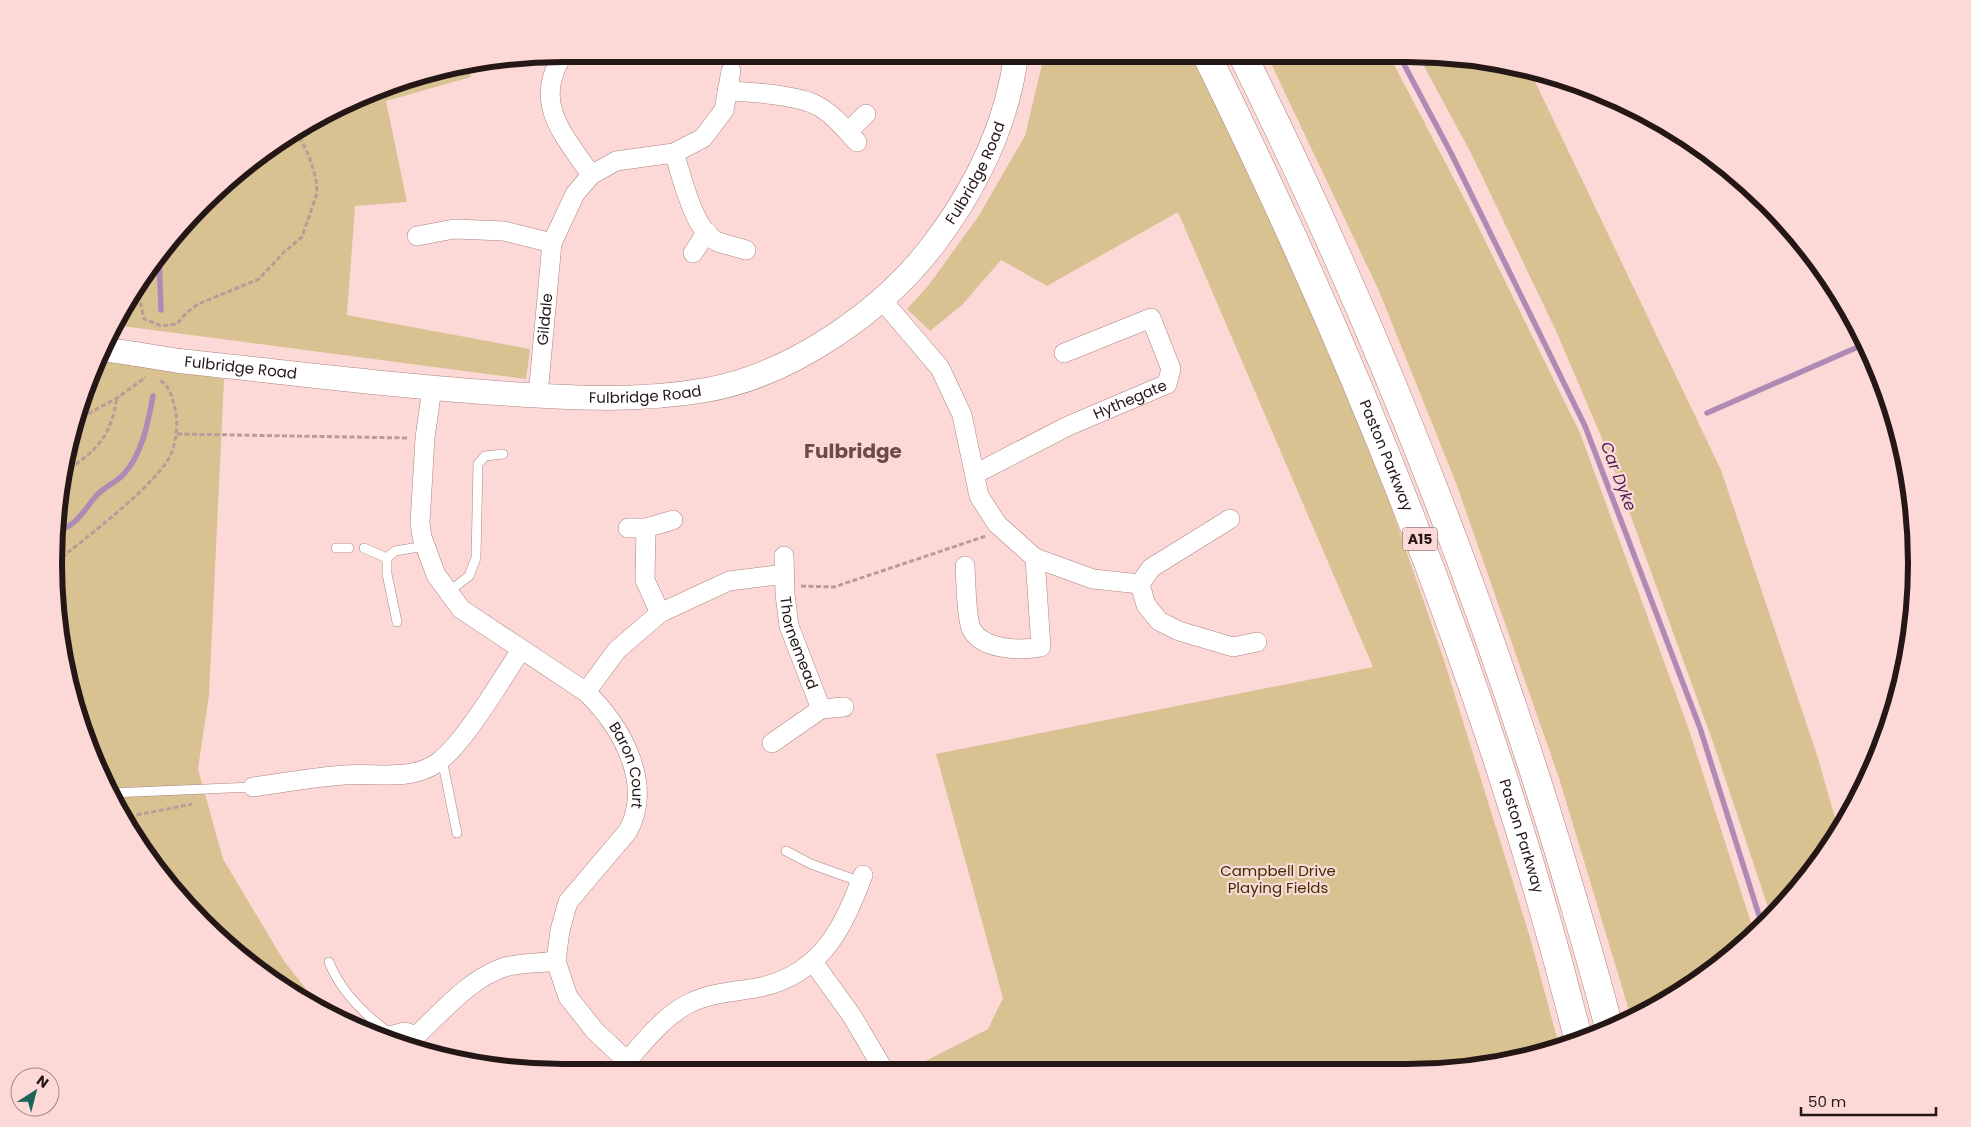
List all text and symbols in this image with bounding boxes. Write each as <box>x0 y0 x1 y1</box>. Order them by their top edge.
street label: Fulbridge Road <box>940 119 1010 228</box>
street label: Gildale <box>532 292 557 346</box>
street label: Fulbridge Road <box>183 351 298 384</box>
street label: Hythegate <box>1090 374 1170 424</box>
street label: Fulbridge Road <box>589 380 703 408</box>
street label: Paston Parkway <box>1355 396 1419 515</box>
district label: Fulbridge <box>804 437 902 465</box>
water label: Car Dyke <box>1595 438 1642 514</box>
road number: A15 <box>1402 528 1438 550</box>
street label: Thornemead <box>775 595 823 692</box>
street label: Baron Court <box>604 718 648 810</box>
street label: Paston Parkway <box>1494 776 1549 896</box>
park label: Campbell Drive Playing Fields <box>1220 860 1336 898</box>
north arrow <box>10 1067 60 1117</box>
text: N <box>33 1070 53 1093</box>
scale bar <box>1801 1084 1936 1116</box>
text: 50 m <box>1808 1091 1846 1112</box>

